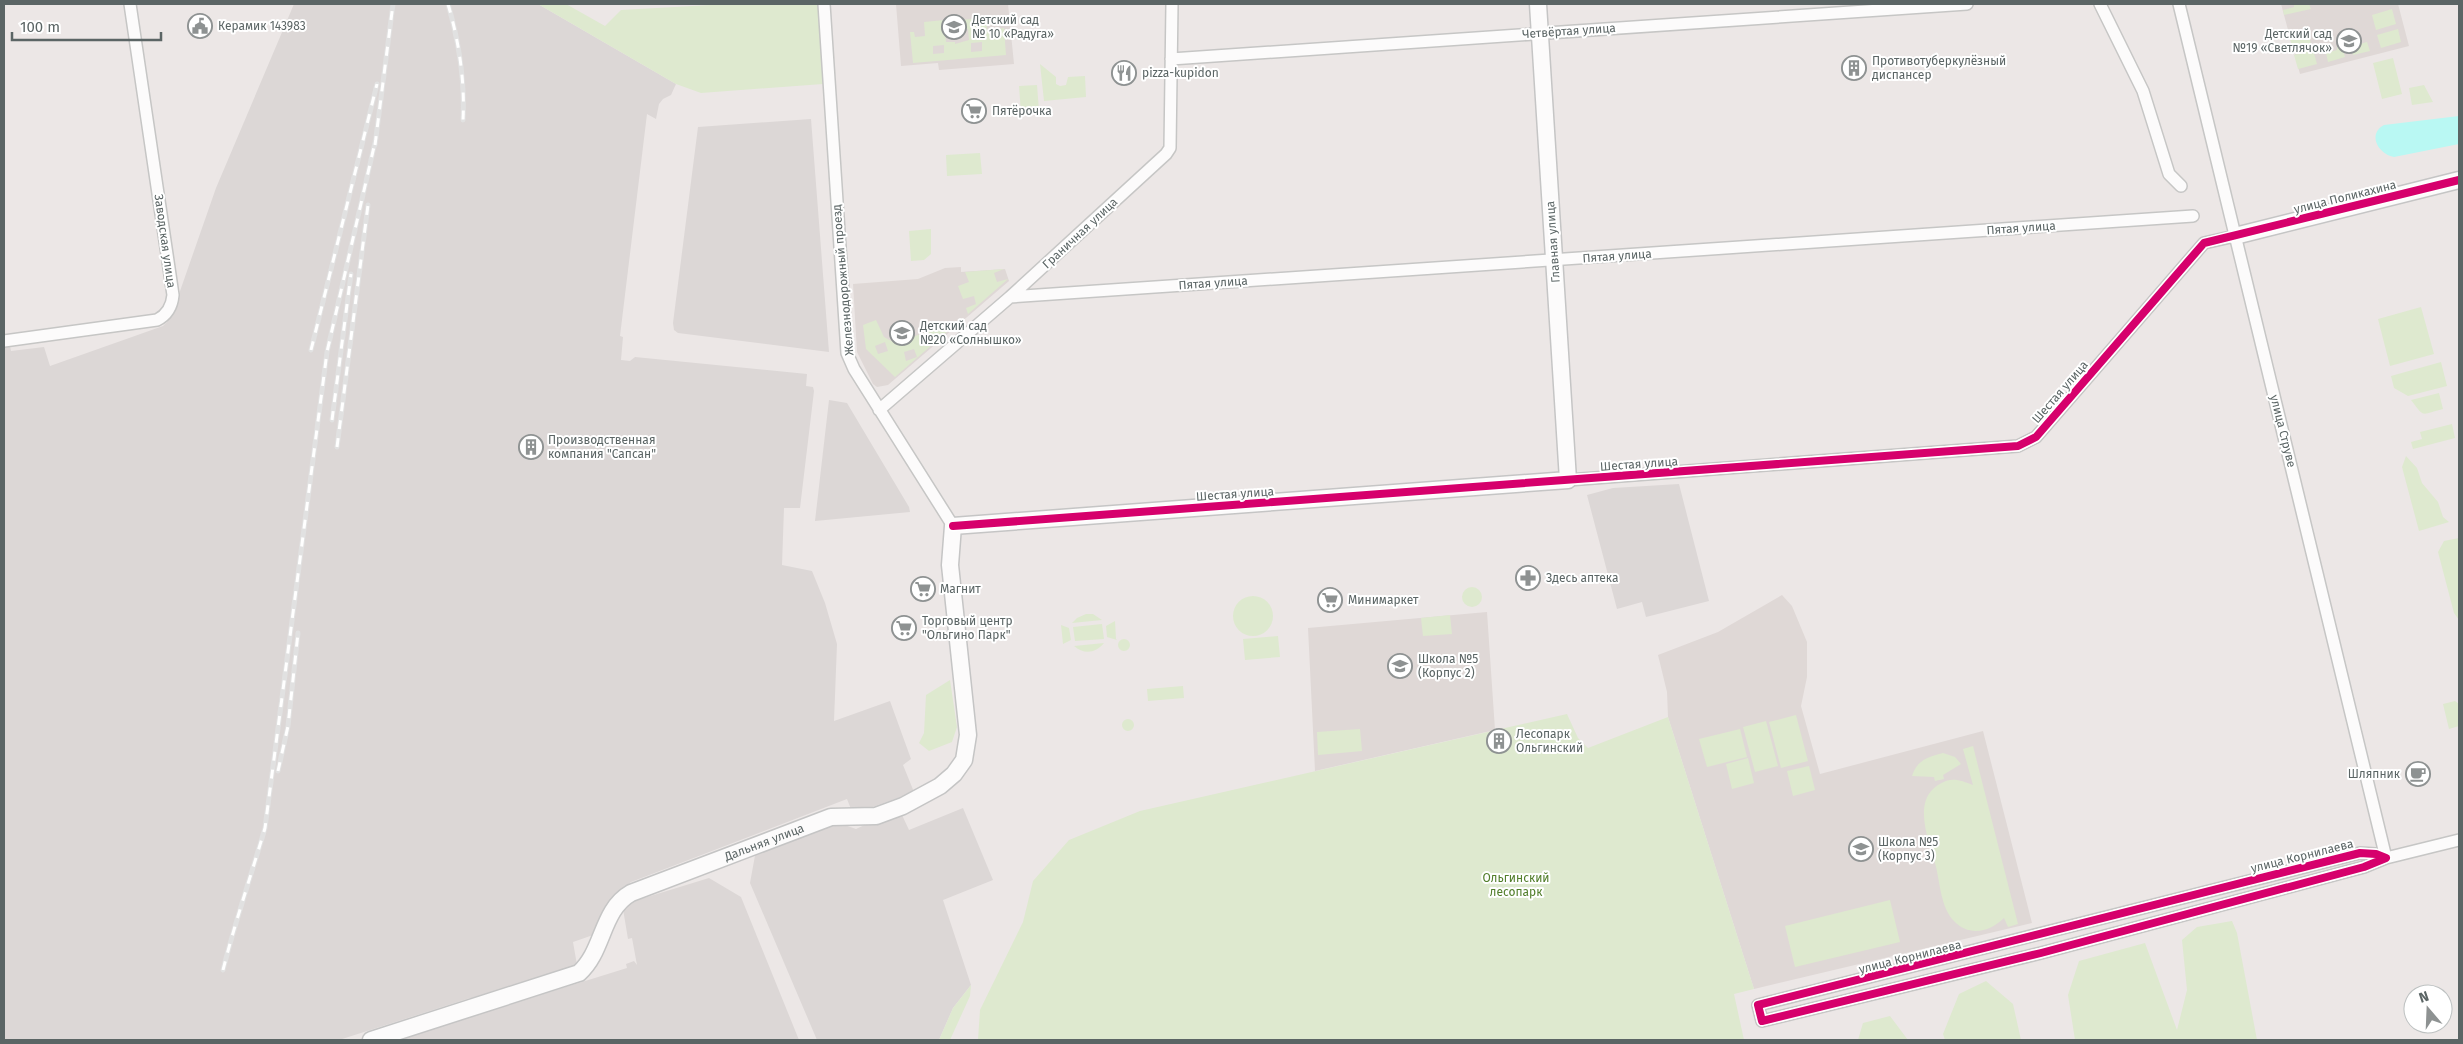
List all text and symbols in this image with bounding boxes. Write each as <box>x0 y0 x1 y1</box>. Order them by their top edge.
scale bar <box>12 10 161 42</box>
public building icon: Керамик 143983 <box>187 13 213 39</box>
place label: Детский сад № 10 «Радуга» <box>971 13 1054 41</box>
school or university icon: Детский сад № 10 «Радуга» <box>941 14 967 40</box>
text: 100 m <box>20 18 60 36</box>
place label: Керамик 143983 <box>218 19 306 33</box>
street label: Четвёртая улица <box>1522 21 1616 41</box>
place label: Детский сад №19 «Светлячок» <box>2232 27 2332 55</box>
school or university icon: Детский сад №19 «Светлячок» <box>2336 28 2362 54</box>
place label: Противотуберкулёзный диспансер <box>1872 54 2006 82</box>
building icon: Противотуберкулёзный диспансер <box>1841 55 1867 81</box>
restaurant icon: pizza-kupidon <box>1111 60 1137 86</box>
place label: pizza-kupidon <box>1142 66 1219 80</box>
supermarket icon: Пятёрочка <box>961 98 987 124</box>
place label: Пятёрочка <box>992 104 1052 118</box>
street label: улица Поликахина <box>2292 178 2398 216</box>
street label: Заводская улица <box>151 193 179 289</box>
street label: Граничная улица <box>1040 195 1120 271</box>
street label: Главная улица <box>1543 201 1563 283</box>
street label: Железнодорожный проезд <box>829 203 857 356</box>
street label: Пятая улица <box>1986 219 2056 237</box>
street label: Пятая улица <box>1582 247 1652 265</box>
street label: Пятая улица <box>1178 274 1248 292</box>
place label: Детский сад №20 «Солнышко» <box>919 319 1022 347</box>
school or university icon: Детский сад №20 «Солнышко» <box>889 320 915 346</box>
street label: Шестая улица <box>2029 358 2091 426</box>
street label: улица Струве <box>2267 393 2299 469</box>
place label: Производственная компания "Сапсан" <box>548 433 656 461</box>
building icon: Производственная компания "Сапсан" <box>518 434 544 460</box>
street label: Шестая улица <box>1600 454 1678 474</box>
street label: Шестая улица <box>1196 484 1274 504</box>
pharmacy icon: Здесь аптека <box>1515 565 1541 591</box>
place label: Здесь аптека <box>1546 571 1618 585</box>
supermarket icon: Магнит <box>910 576 936 602</box>
place label: Магнит <box>940 582 981 596</box>
supermarket icon: Минимаркет <box>1317 587 1343 613</box>
place label: Минимаркет <box>1348 593 1419 607</box>
place label: Торговый центр "Ольгино Парк" <box>922 614 1013 642</box>
supermarket icon: Торговый центр "Ольгино Парк" <box>891 615 917 641</box>
place label: Школа №5 (Корпус 2) <box>1418 652 1478 680</box>
school or university icon: Школа №5 (Корпус 2) <box>1387 653 1413 679</box>
place label: Лесопарк Ольгинский <box>1516 727 1583 755</box>
building icon: Лесопарк Ольгинский <box>1486 728 1512 754</box>
cafe icon: Шляпник <box>2405 761 2431 787</box>
place label: Шляпник <box>2348 767 2401 781</box>
street label: Дальняя улица <box>722 821 806 864</box>
place label: Школа №5 (Корпус 3) <box>1878 835 1938 863</box>
school or university icon: Школа №5 (Корпус 3) <box>1848 836 1874 862</box>
street label: улица Корнилаева <box>2249 836 2355 876</box>
park label: Ольгинский лесопарк <box>1482 871 1550 899</box>
street label: улица Корнилаева <box>1857 937 1963 977</box>
north arrow <box>2403 984 2453 1034</box>
text: N <box>2417 988 2431 1007</box>

